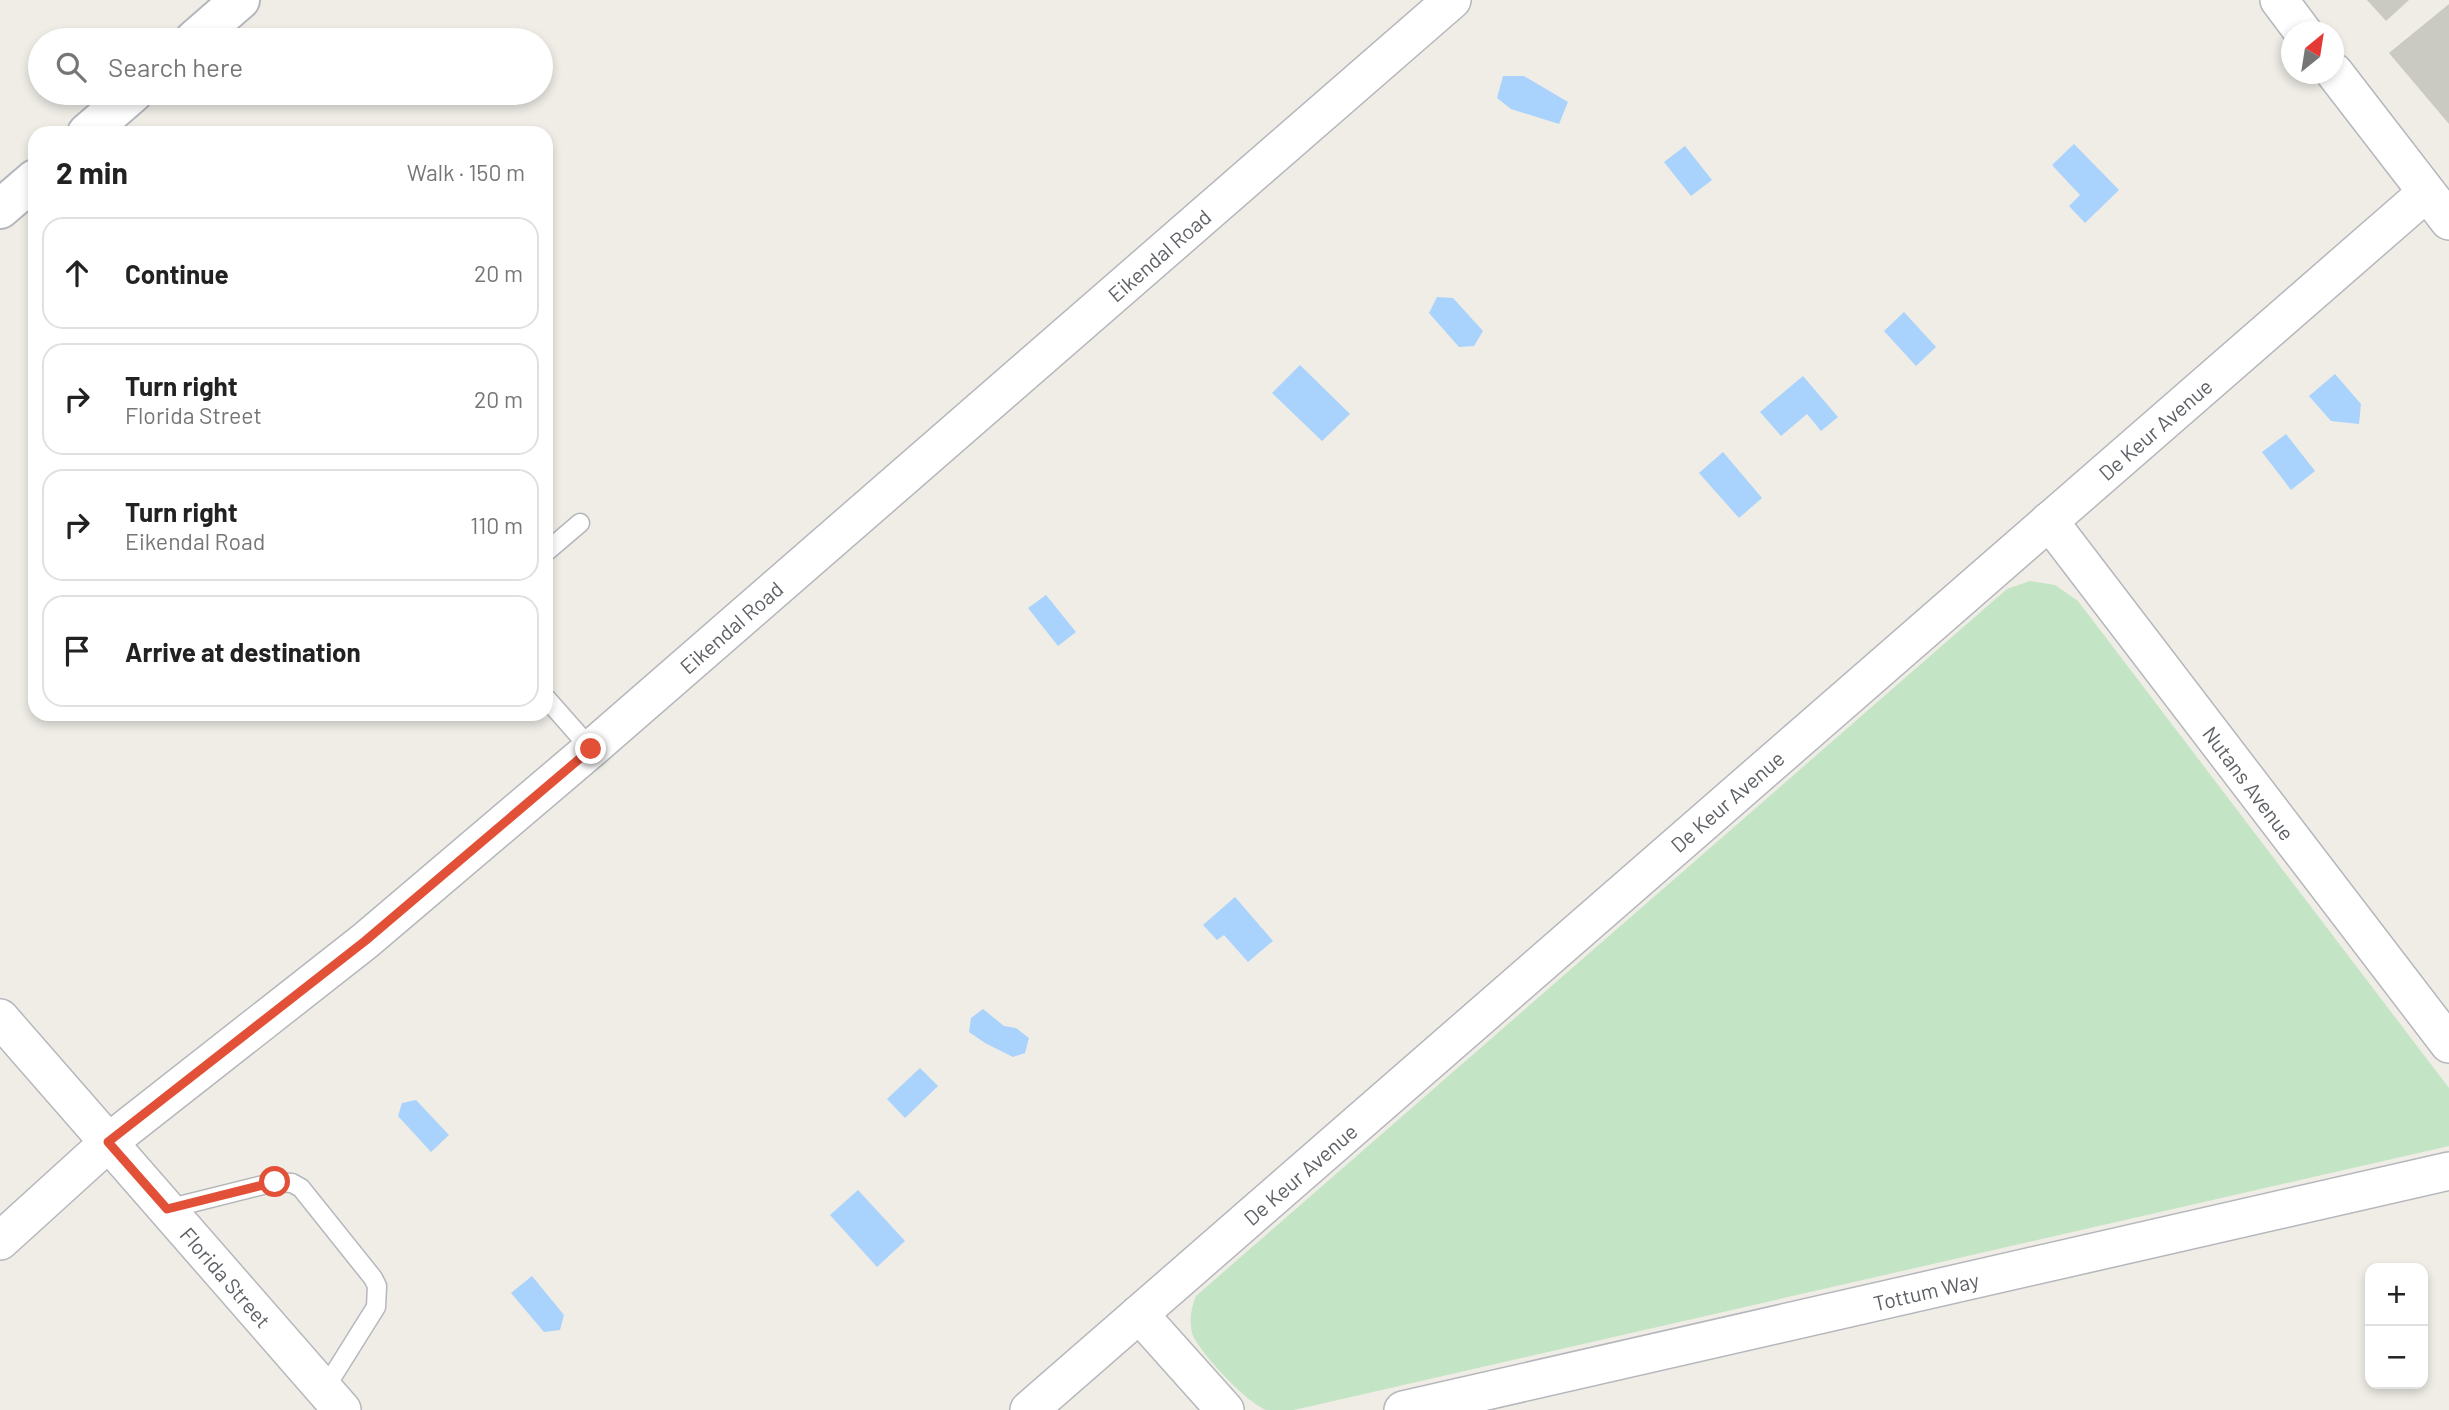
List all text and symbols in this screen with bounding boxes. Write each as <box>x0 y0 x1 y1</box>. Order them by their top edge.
north arrow <box>2281 21 2344 84</box>
search box <box>28 28 553 105</box>
icon: search <box>52 48 90 86</box>
text: Search here <box>108 51 243 82</box>
text: 2 min <box>56 154 128 190</box>
text: Walk · 150 m <box>407 158 525 186</box>
street label: Eikendal Road <box>1102 204 1216 306</box>
icon: ahead <box>58 254 96 292</box>
text: Continue <box>125 258 229 289</box>
text: 20 m <box>474 259 523 287</box>
text: Turn right <box>125 370 238 401</box>
street label: De Keur Avenue <box>2093 373 2217 485</box>
icon: right <box>58 380 96 418</box>
text: 20 m <box>474 385 523 413</box>
text: Florida Street <box>125 401 262 429</box>
text: Turn right <box>125 496 238 527</box>
icon: right <box>58 506 96 544</box>
text: 110 m <box>470 511 523 539</box>
text: Eikendal Road <box>125 527 265 555</box>
street label: Eikendal Road <box>674 576 788 678</box>
icon: arrive <box>58 632 96 670</box>
text: Arrive at destination <box>125 636 361 667</box>
street label: Nutans Avenue <box>2198 721 2300 845</box>
route end <box>575 733 606 764</box>
street label: De Keur Avenue <box>1665 745 1789 857</box>
street label: De Keur Avenue <box>1238 1118 1362 1230</box>
route start <box>259 1166 290 1197</box>
street label: Florida Street <box>176 1222 276 1332</box>
map controls <box>2365 1263 2428 1389</box>
button: + <box>2365 1263 2428 1326</box>
street label: Tottum Way <box>1871 1267 1982 1315</box>
button: − <box>2365 1326 2428 1389</box>

